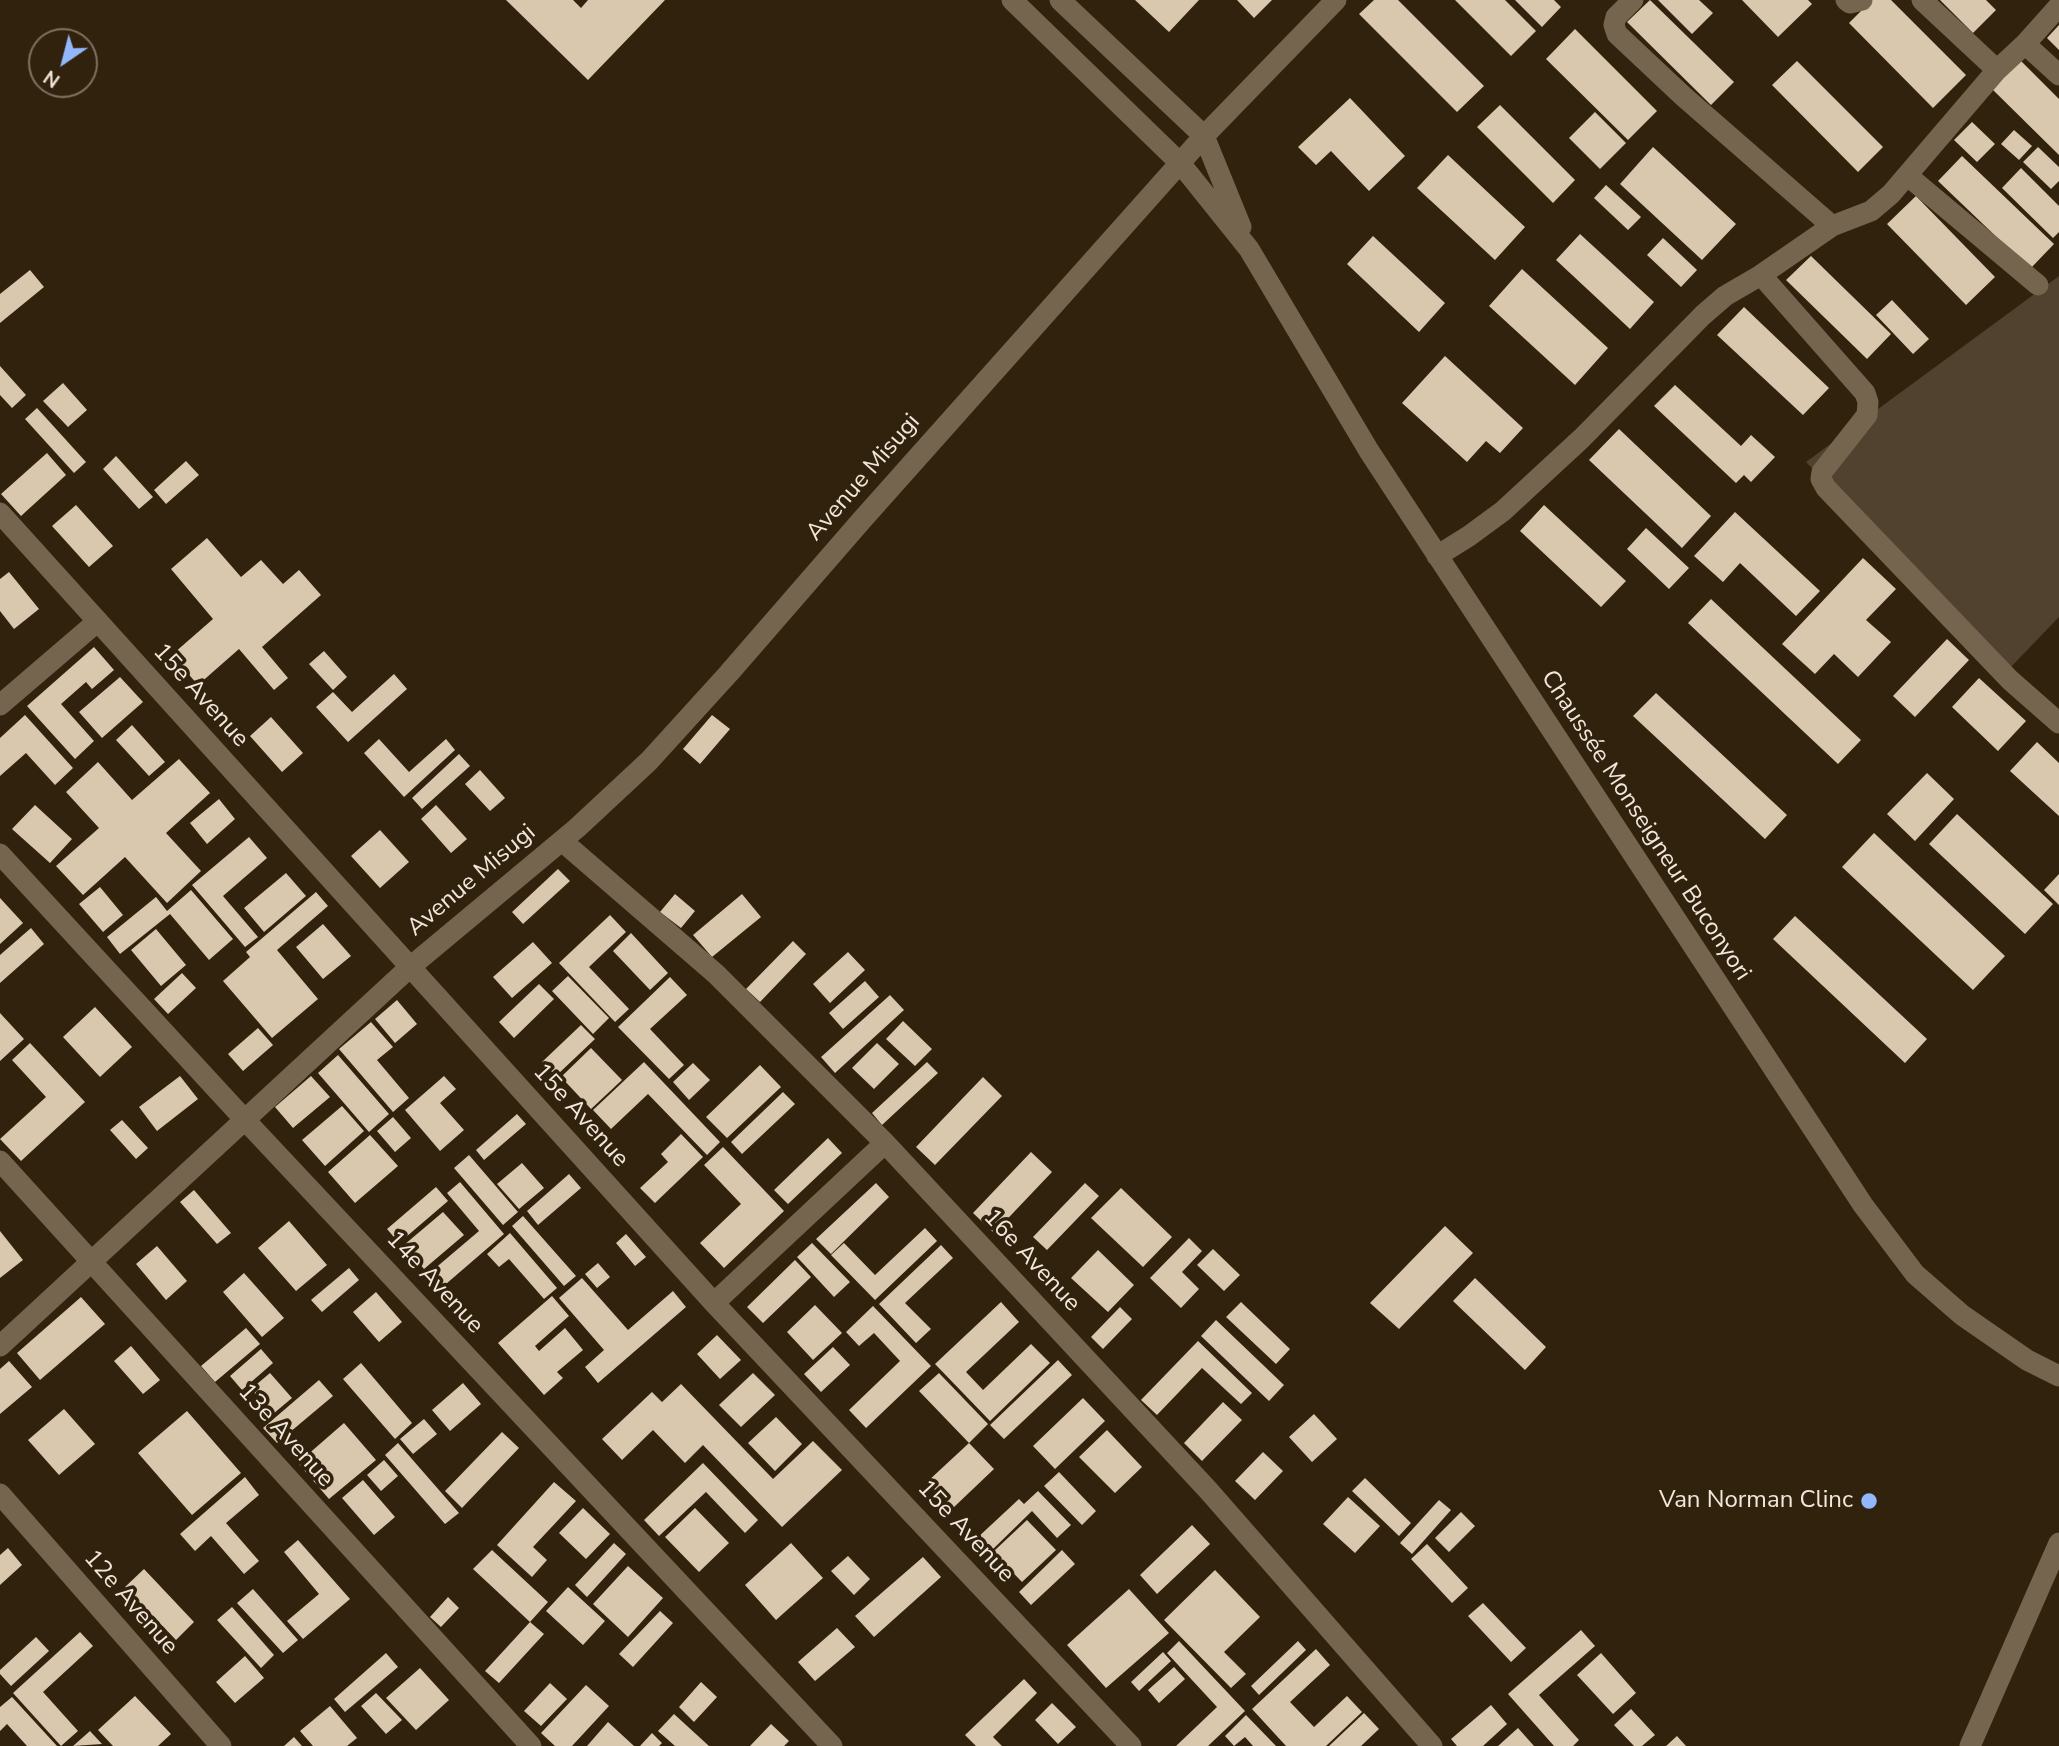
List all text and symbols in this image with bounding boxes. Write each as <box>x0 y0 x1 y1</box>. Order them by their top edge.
north arrow <box>28 28 98 98</box>
text: N <box>39 64 65 93</box>
street label: Avenue Misugi <box>801 409 927 547</box>
street label: 15e Avenue <box>146 638 254 754</box>
street label: Chaussée Monseigneur Buconyori <box>1534 666 1756 986</box>
street label: Avenue Misugi <box>402 819 542 943</box>
street label: 15e Avenue <box>526 1058 634 1174</box>
street label: 16e Avenue <box>976 1204 1086 1318</box>
street label: 14e Avenue <box>379 1226 489 1340</box>
street label: 13e Avenue <box>231 1378 339 1494</box>
street label: 15e Avenue <box>910 1475 1020 1589</box>
place label: Van Norman Clinc <box>1659 1487 1853 1515</box>
marker: Van Norman Clinc <box>1859 1491 1879 1511</box>
street label: 12e Avenue <box>77 1545 183 1661</box>

